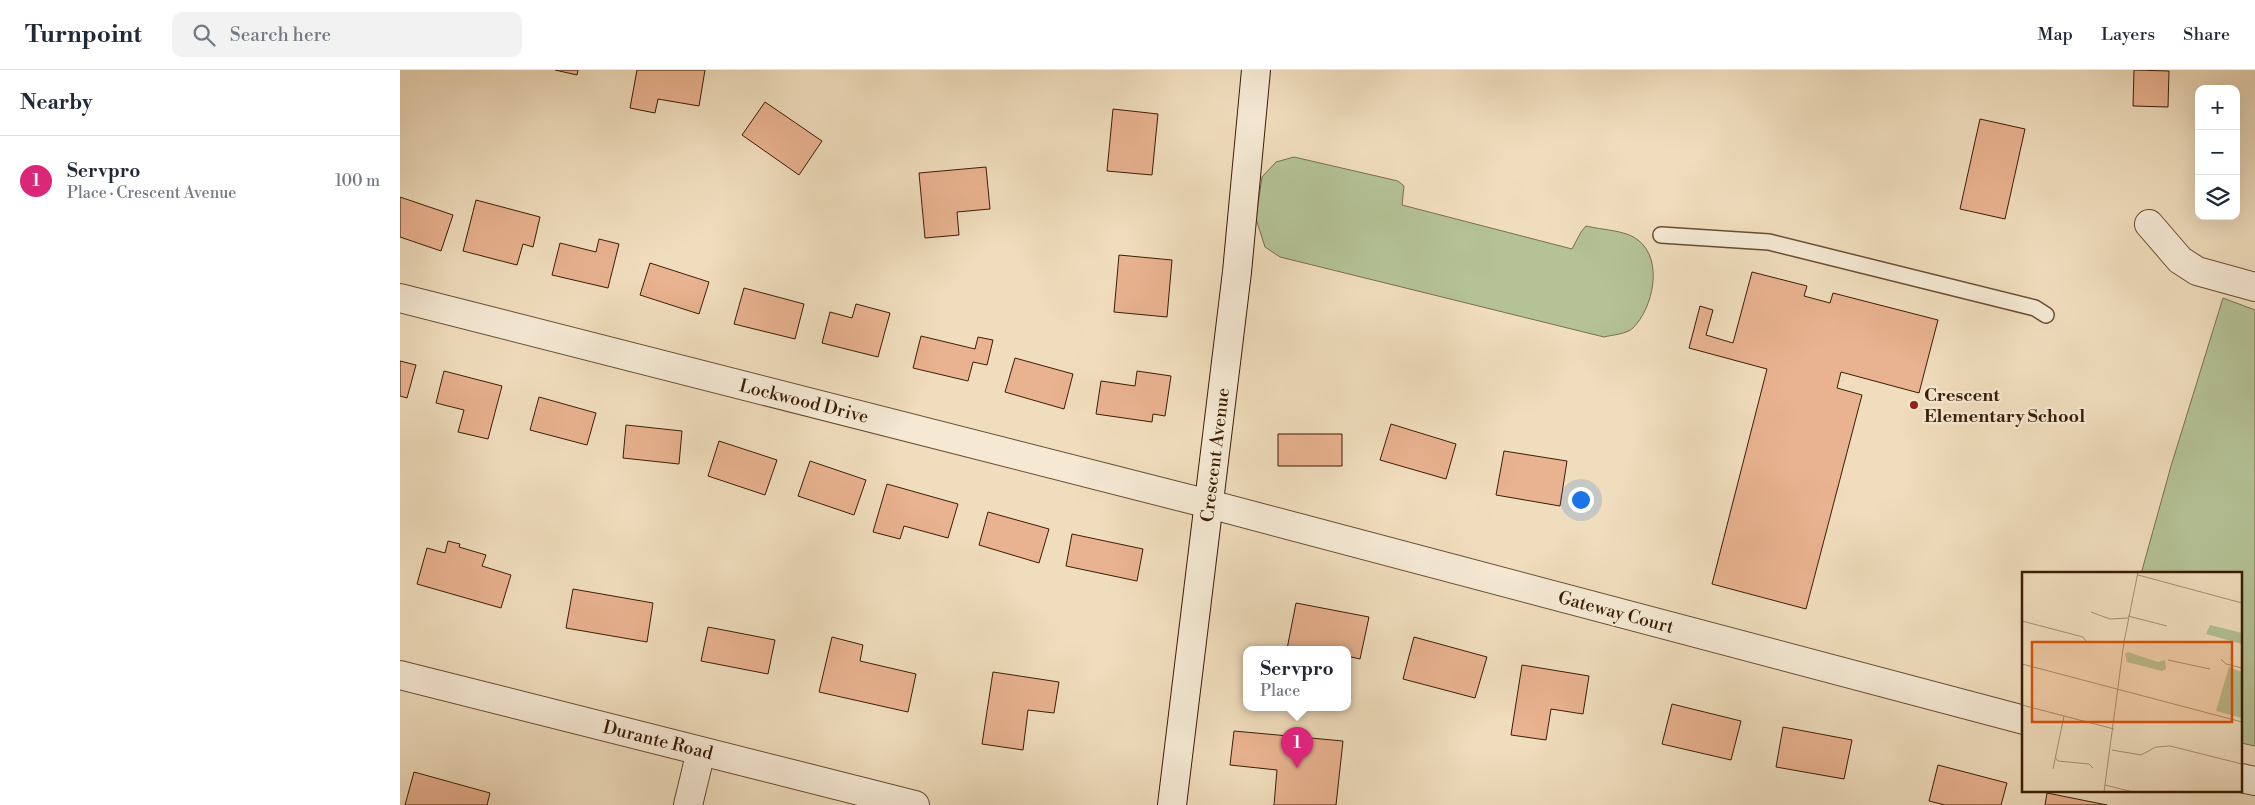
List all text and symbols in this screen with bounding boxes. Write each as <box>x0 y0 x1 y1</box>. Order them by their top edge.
search box <box>172 12 522 57</box>
text: Turnpoint <box>25 20 142 50</box>
icon: search <box>190 21 218 49</box>
text: Search here <box>230 23 331 47</box>
text: Map <box>2038 23 2073 46</box>
text: Layers <box>2101 23 2155 46</box>
text: Share <box>2183 23 2230 46</box>
map controls <box>2195 85 2240 220</box>
button: + <box>2195 85 2240 130</box>
text: Nearby <box>20 90 93 116</box>
button: − <box>2195 130 2240 175</box>
text: Servpro <box>67 159 140 183</box>
text: 1 <box>32 171 40 191</box>
text: 100 m <box>335 171 380 191</box>
button: layers <box>2195 175 2240 220</box>
text: Place · Crescent Avenue <box>67 183 236 203</box>
street label: Lockwood Drive <box>737 374 871 429</box>
place label: Crescent Elementary School <box>1924 384 2085 428</box>
street label: Crescent Avenue <box>1196 387 1235 524</box>
marker: Crescent Elementary School <box>1908 399 1920 411</box>
your location <box>1568 487 1594 513</box>
inset map <box>2022 572 2242 792</box>
street label: Gateway Court <box>1555 586 1677 639</box>
popup <box>1243 646 1351 711</box>
text: Servpro <box>1260 657 1334 681</box>
text: Place <box>1260 681 1300 701</box>
street label: Durante Road <box>600 716 716 765</box>
pin: 1 <box>1281 727 1313 768</box>

